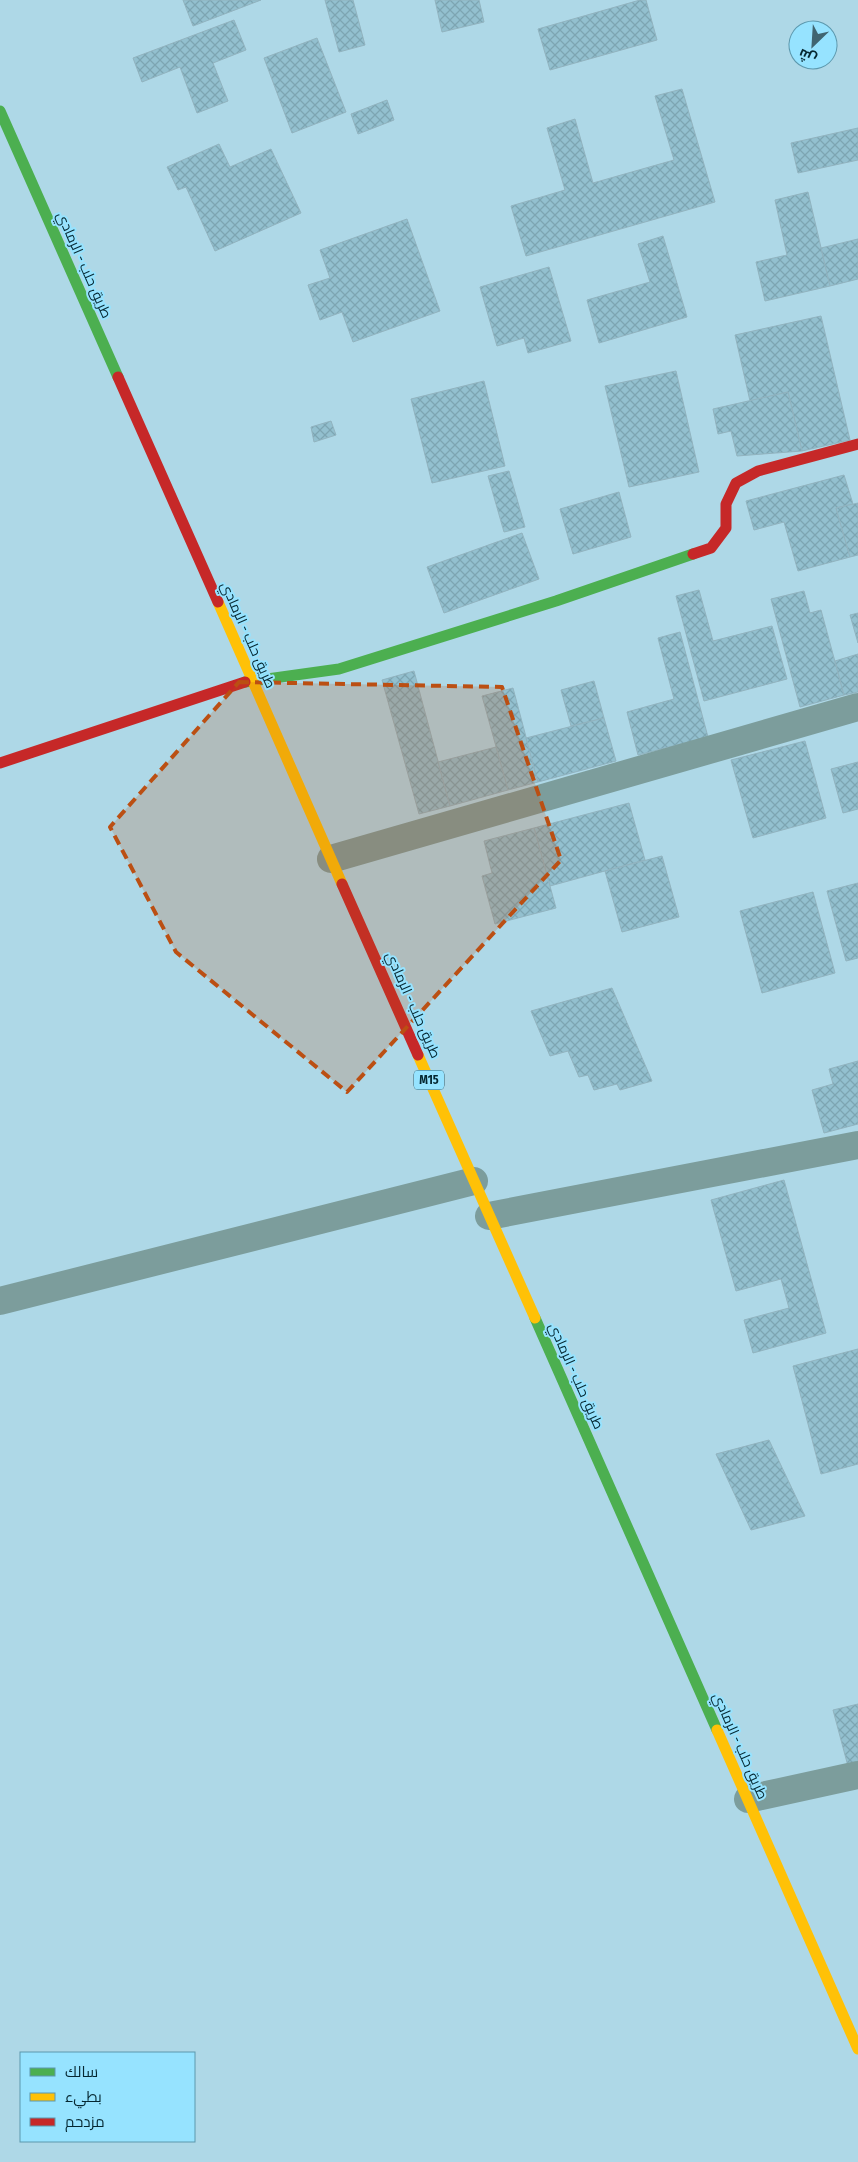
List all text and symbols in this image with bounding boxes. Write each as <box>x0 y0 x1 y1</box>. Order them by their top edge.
north arrow <box>788 20 838 70</box>
text: ش <box>796 45 819 68</box>
street label: طريق حلب - الرمادي <box>50 209 115 322</box>
street label: طريق حلب - الرمادي <box>214 579 279 692</box>
street label: طريق حلب - الرمادي <box>379 949 444 1062</box>
road number: M15 <box>414 1070 444 1090</box>
street label: طريق حلب - الرمادي <box>542 1320 607 1433</box>
street label: طريق حلب - الرمادي <box>706 1690 771 1803</box>
legend <box>20 2052 195 2142</box>
text: سالك <box>65 2063 98 2081</box>
text: بطيء <box>65 2088 102 2109</box>
text: مزدحم <box>65 2113 105 2132</box>

